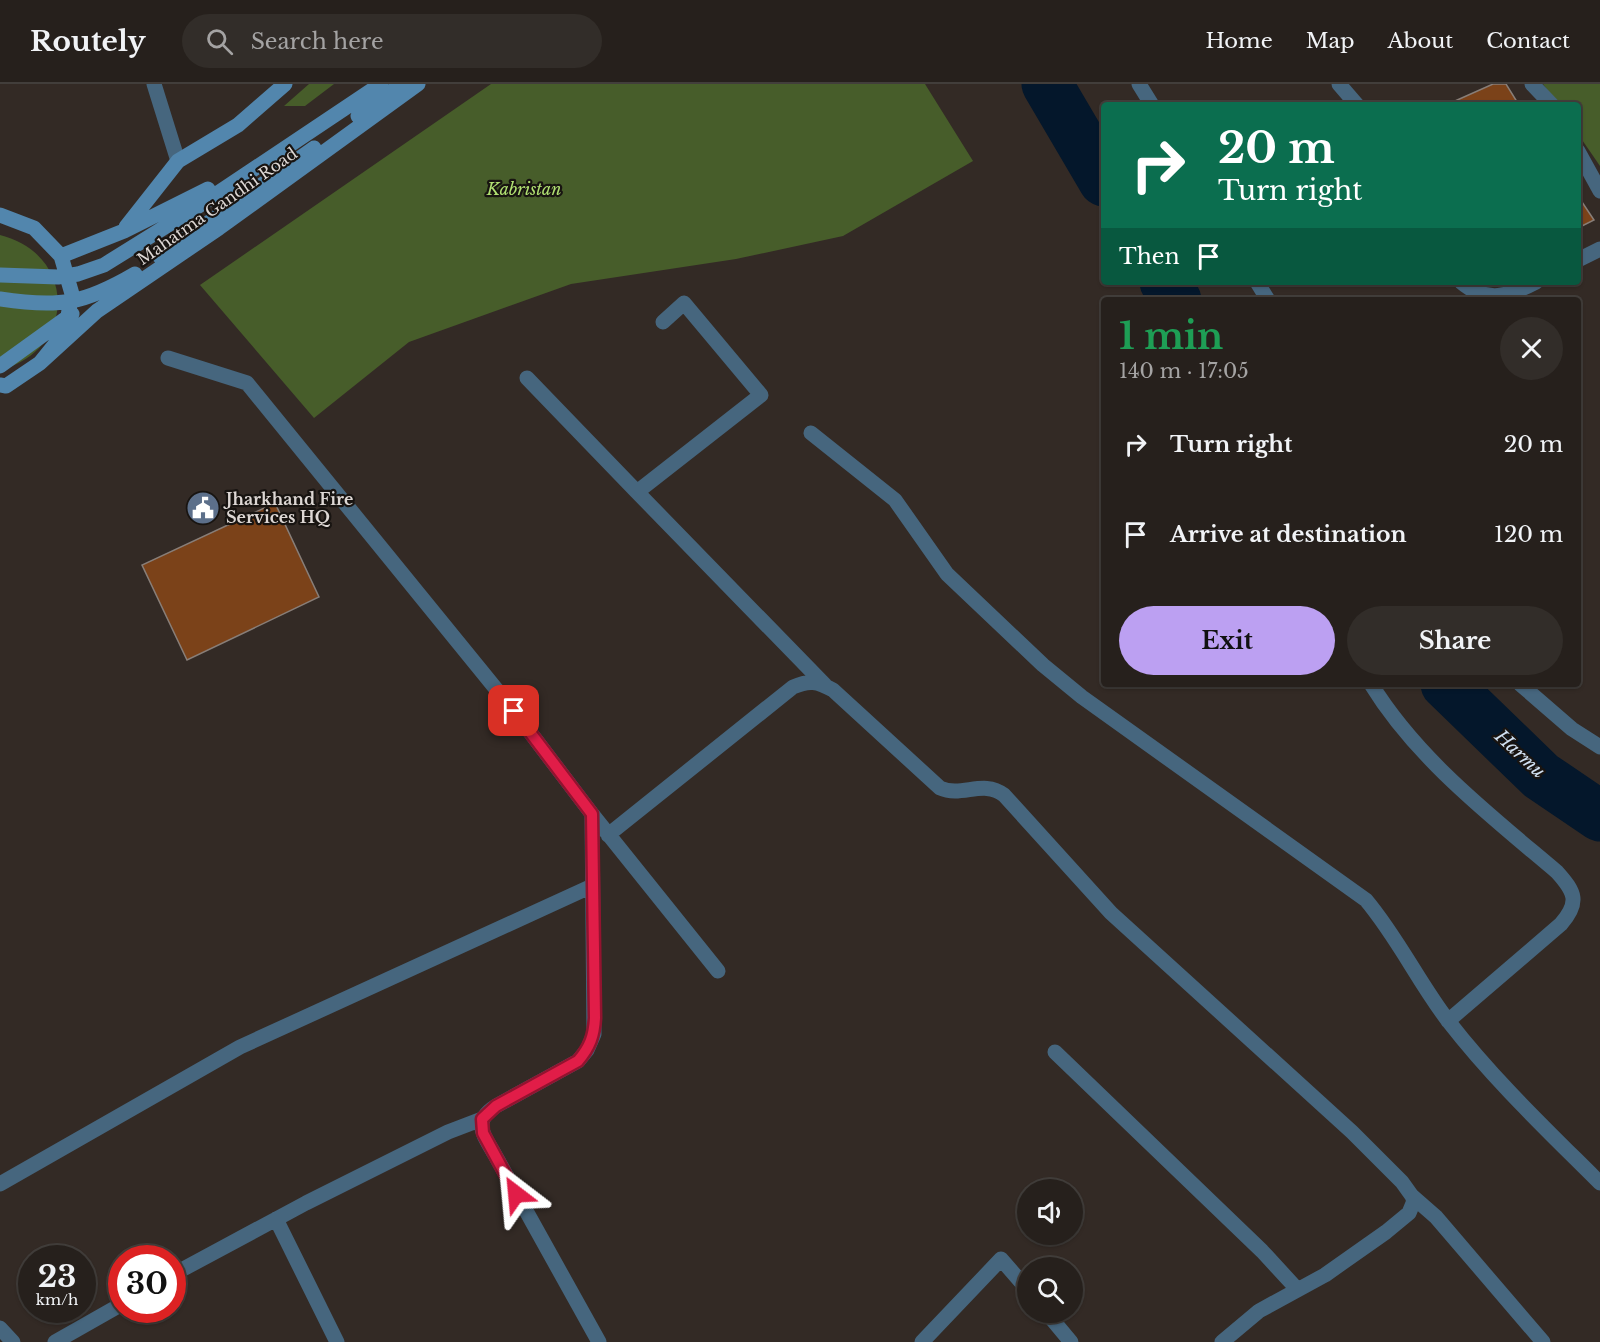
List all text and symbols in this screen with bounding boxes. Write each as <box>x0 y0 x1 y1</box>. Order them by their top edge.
search box <box>182 14 602 68</box>
text: Routely <box>30 24 146 59</box>
icon: search <box>203 25 236 58</box>
text: Search here <box>251 28 384 55</box>
text: Home <box>1206 28 1273 54</box>
text: Map <box>1306 28 1354 54</box>
text: About <box>1387 28 1453 54</box>
text: Contact <box>1486 28 1570 54</box>
text: 20 m <box>1218 122 1335 174</box>
icon: right <box>1119 126 1197 204</box>
street label: Mahatma Gandhi Road <box>133 143 301 269</box>
text: Turn right <box>1218 174 1362 207</box>
park label: Kabristan <box>486 179 561 199</box>
icon: arrive <box>1192 240 1225 273</box>
text: Then <box>1119 243 1180 270</box>
text: 1 min <box>1119 314 1223 359</box>
button: close <box>1500 317 1563 380</box>
text: 140 m · 17:05 <box>1119 359 1249 383</box>
icon: right <box>1119 428 1152 461</box>
text: Turn right <box>1170 431 1292 458</box>
text: 20 m <box>1504 431 1563 458</box>
place label: Jharkhand Fire Services HQ <box>223 489 353 527</box>
public building icon: Jharkhand Fire Services HQ <box>185 490 221 526</box>
icon: arrive <box>1119 518 1152 551</box>
text: Arrive at destination <box>1170 521 1407 548</box>
text: 120 m <box>1494 521 1563 548</box>
button: Exit <box>1119 606 1335 675</box>
button: Share <box>1347 606 1563 675</box>
pin <box>488 685 539 736</box>
icon: arrive <box>497 694 530 727</box>
water label: Harmu <box>1490 725 1550 783</box>
position arrow <box>484 1162 548 1226</box>
map controls <box>1017 1179 1083 1323</box>
button: sound <box>1017 1179 1083 1245</box>
speed limit sign: 30 <box>108 1245 186 1323</box>
button: search <box>1017 1257 1083 1323</box>
text: 23 <box>38 1258 76 1295</box>
text: km/h <box>36 1290 78 1309</box>

